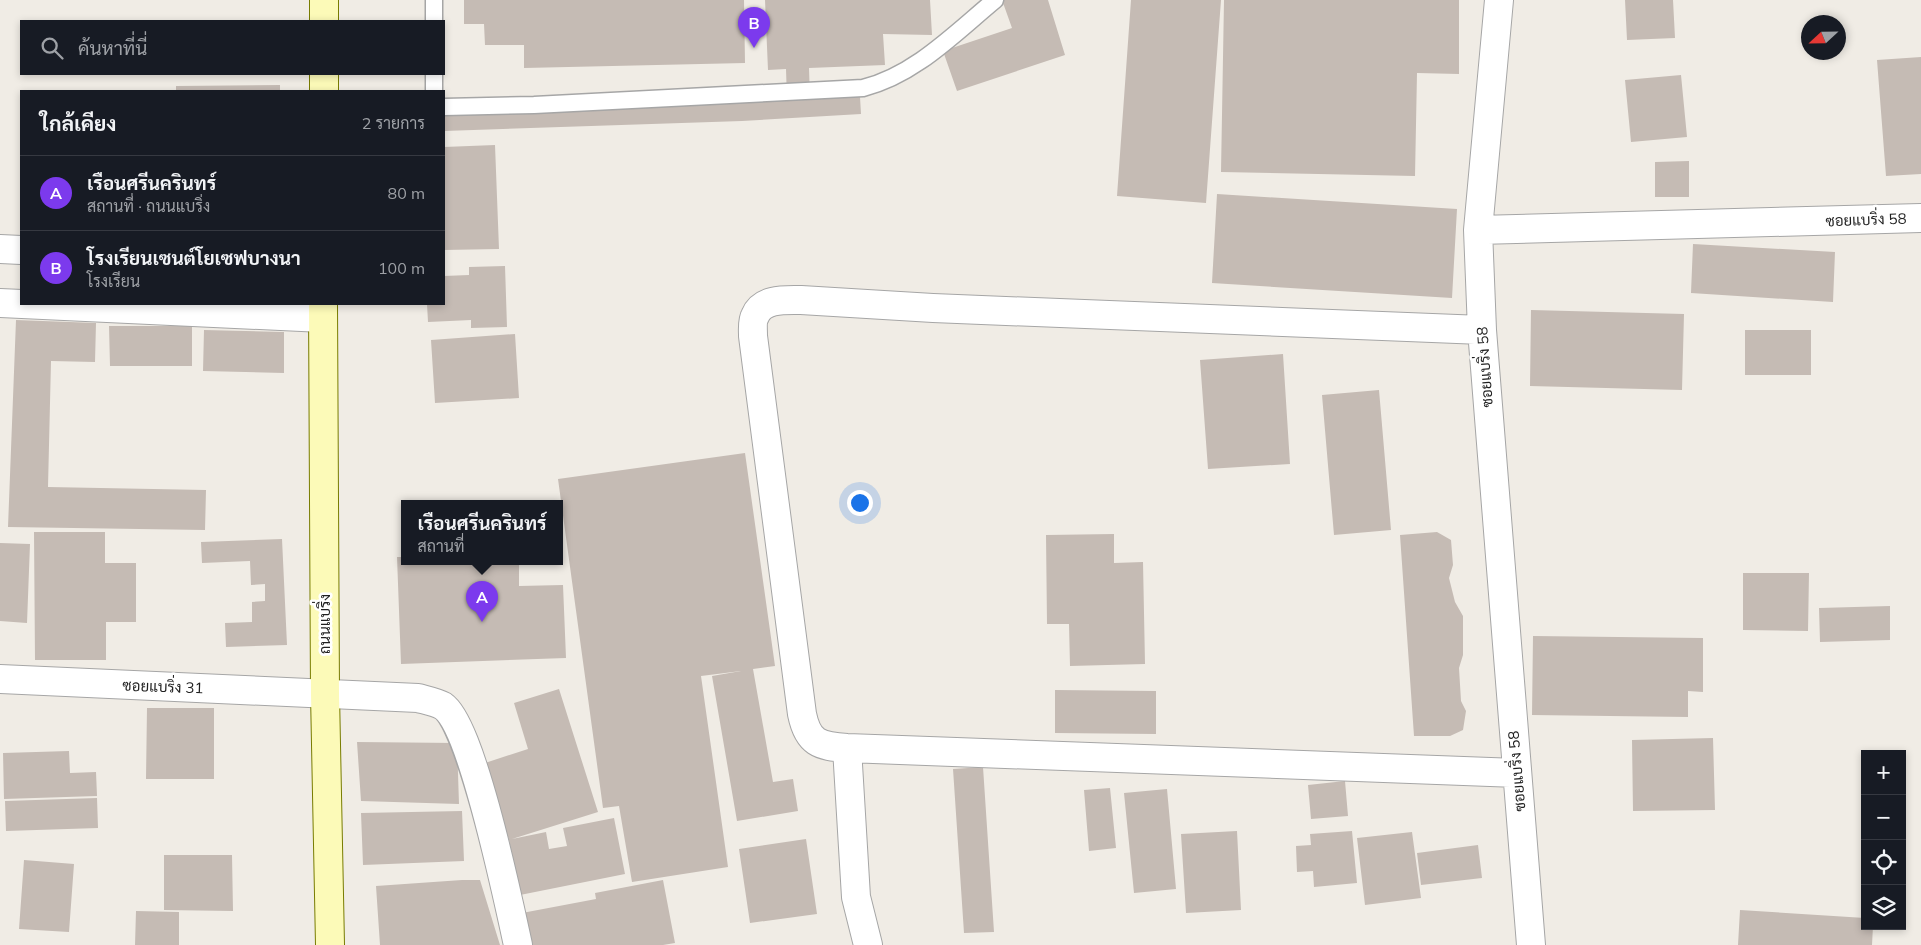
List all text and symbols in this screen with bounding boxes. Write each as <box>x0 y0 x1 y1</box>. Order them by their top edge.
pin: B <box>738 7 770 48</box>
north arrow <box>1801 15 1846 60</box>
search box <box>20 20 445 75</box>
icon: search <box>38 34 66 62</box>
text: ค้นหาที่นี่ <box>78 36 147 60</box>
text: ใกล้เคียง <box>40 110 116 136</box>
text: 2 รายการ <box>362 113 425 133</box>
text: เรือนศรีนครินทร์ <box>87 171 216 195</box>
text: A <box>50 183 62 203</box>
text: 80 m <box>388 183 425 203</box>
text: สถานที่ · ถนนแบริ่ง <box>87 196 210 216</box>
street label: ซอยแบริ่ง 58 <box>1825 204 1907 230</box>
text: โรงเรียนเซนต์โยเซฟบางนา <box>87 246 301 270</box>
text: B <box>50 258 62 278</box>
text: 100 m <box>378 258 425 278</box>
text: โรงเรียน <box>87 271 140 291</box>
street label: ซอยแบริ่ง 58 <box>1468 326 1497 408</box>
your location <box>847 490 873 516</box>
popup <box>401 500 563 565</box>
text: เรือนศรีนครินทร์ <box>417 511 547 535</box>
text: สถานที่ <box>417 536 464 556</box>
pin: A <box>466 581 498 622</box>
street label: ถนนแบริ่ง <box>311 594 334 654</box>
street label: ซอยแบริ่ง 31 <box>122 671 204 697</box>
street label: ซอยแบริ่ง 58 <box>1499 730 1529 813</box>
map controls <box>1861 750 1906 930</box>
button: + <box>1861 750 1906 795</box>
button: − <box>1861 795 1906 840</box>
button: locate <box>1861 840 1906 885</box>
button: layers <box>1861 885 1906 930</box>

